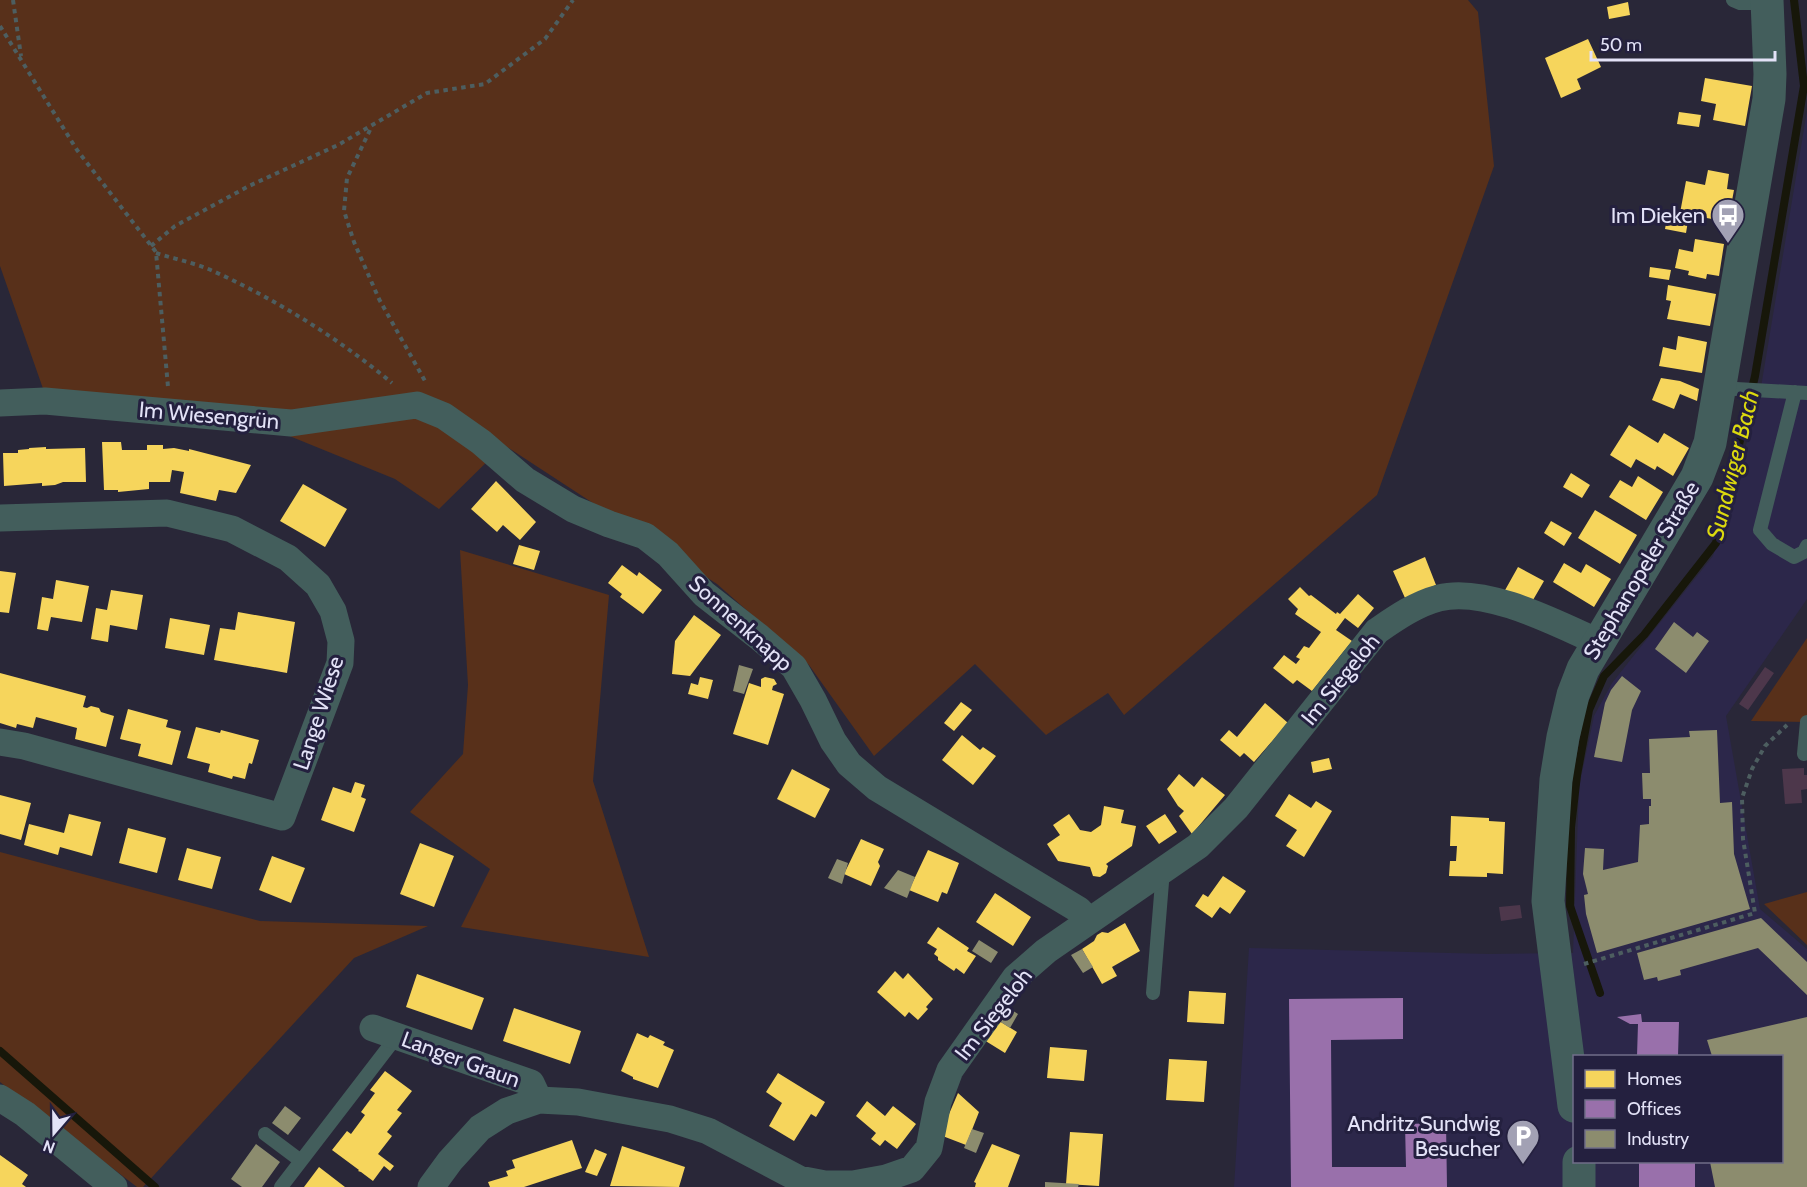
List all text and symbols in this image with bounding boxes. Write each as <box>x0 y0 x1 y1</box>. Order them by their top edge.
scale bar <box>1591 24 1776 62</box>
text: 50 m <box>1600 34 1642 56</box>
bus stop icon: Im Dieken <box>1710 197 1746 244</box>
place label: Im Dieken <box>1611 202 1705 229</box>
water label: Sundwiger Bach <box>1700 387 1765 543</box>
street label: Im Wiesengrün <box>138 396 280 435</box>
street label: Stephanopeler Straße <box>1578 476 1705 664</box>
street label: Sonnenknapp <box>683 570 798 677</box>
street label: Im Siegeloh <box>1295 628 1385 730</box>
street label: Lange Wiese <box>287 653 350 773</box>
street label: Im Siegeloh <box>949 963 1038 1066</box>
street label: Langer Graun <box>398 1026 524 1093</box>
legend <box>1573 1055 1783 1163</box>
text: Homes <box>1627 1068 1682 1090</box>
text: Offices <box>1627 1098 1681 1120</box>
north arrow <box>24 1103 84 1163</box>
place label: Andritz Sundwig Besucher <box>1347 1110 1501 1162</box>
parking icon: Andritz Sundwig Besucher <box>1505 1118 1541 1165</box>
text: Industry <box>1627 1128 1689 1150</box>
text: N <box>40 1136 58 1157</box>

